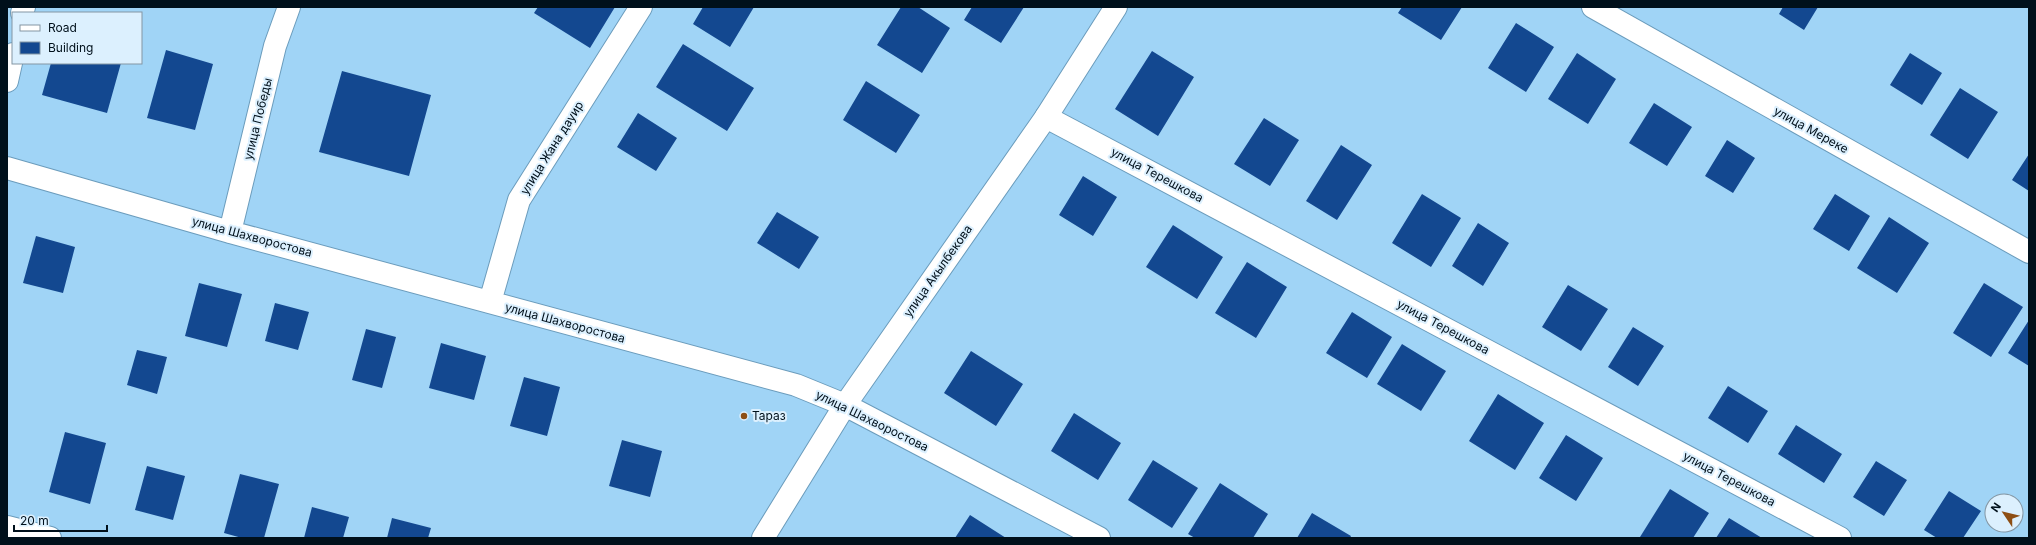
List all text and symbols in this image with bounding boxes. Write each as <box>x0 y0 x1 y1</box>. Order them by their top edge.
legend <box>12 12 142 64</box>
text: Road <box>48 20 77 35</box>
text: Building <box>48 40 93 55</box>
street label: улица Победы <box>240 76 275 161</box>
street label: улица Жана дауир <box>517 98 586 197</box>
street label: улица Мереке <box>1771 103 1851 156</box>
street label: улица Терешкова <box>1108 144 1206 205</box>
street label: улица Шахворостова <box>190 213 314 260</box>
street label: улица Акылбекова <box>900 222 975 320</box>
street label: улица Терешкова <box>1394 296 1492 357</box>
street label: улица Шахворостова <box>503 299 627 346</box>
street label: улица Шахворостова <box>813 387 931 454</box>
place label: Тараз <box>752 408 786 423</box>
marker: Тараз <box>739 411 749 421</box>
street label: улица Терешкова <box>1680 448 1778 509</box>
north arrow <box>1984 493 2024 533</box>
text: N <box>1988 500 2004 515</box>
scale bar <box>14 507 107 533</box>
text: 20 m <box>20 513 49 528</box>

